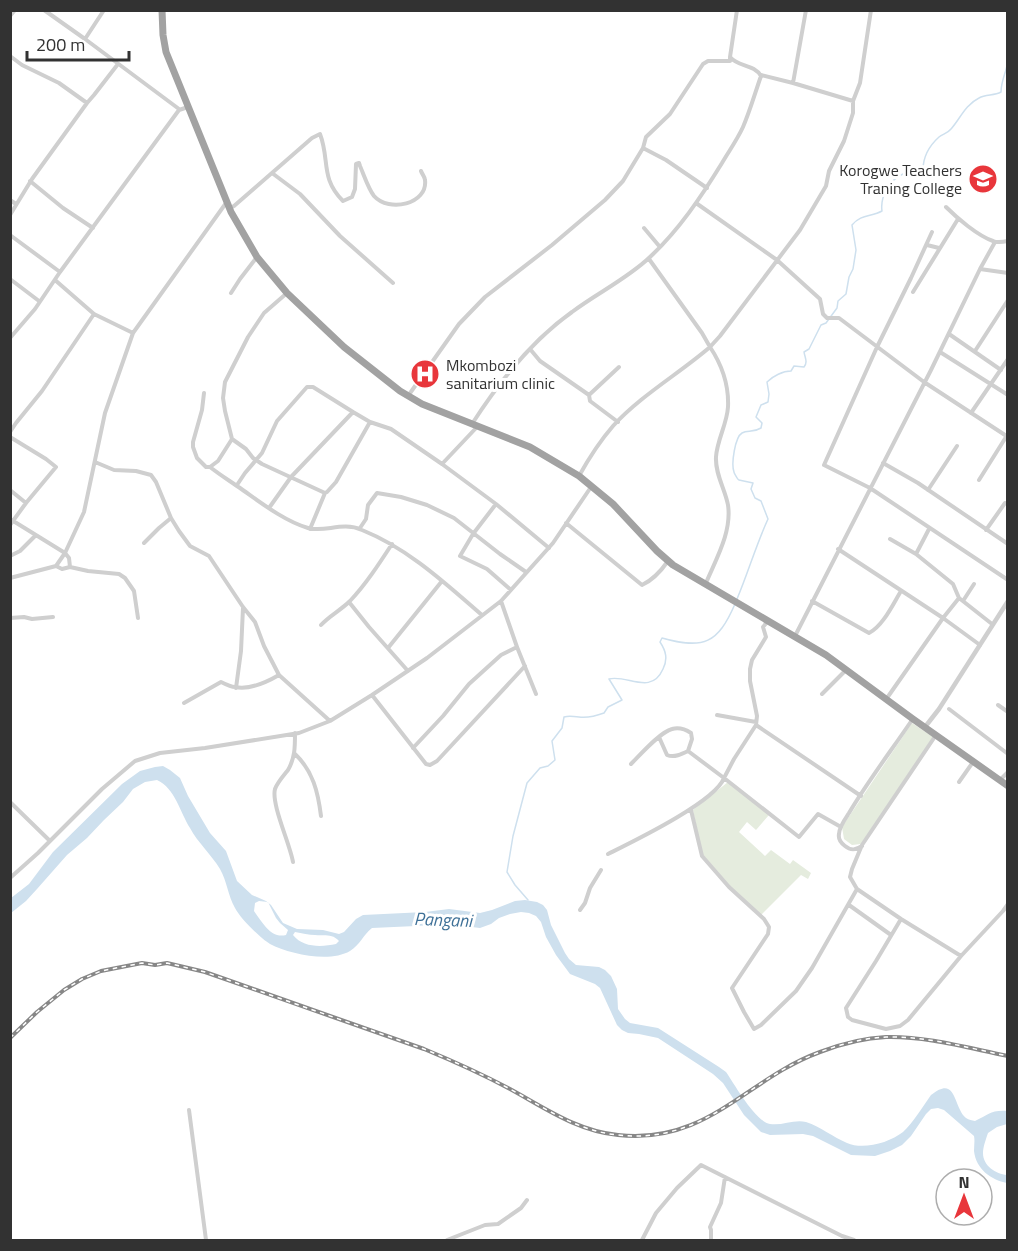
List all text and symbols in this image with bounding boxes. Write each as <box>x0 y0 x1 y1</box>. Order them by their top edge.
scale bar <box>27 24 129 62</box>
text: 200 m <box>36 31 85 58</box>
place label: Korogwe Teachers Traning College <box>839 158 962 200</box>
school or university icon: Korogwe Teachers Traning College <box>967 163 999 195</box>
place label: Mkombozi sanitarium clinic <box>446 353 555 395</box>
hospital icon: Mkombozi sanitarium clinic <box>409 358 441 390</box>
water label: Pangani <box>414 905 475 934</box>
north arrow <box>934 1167 994 1227</box>
text: N <box>958 1170 970 1194</box>

